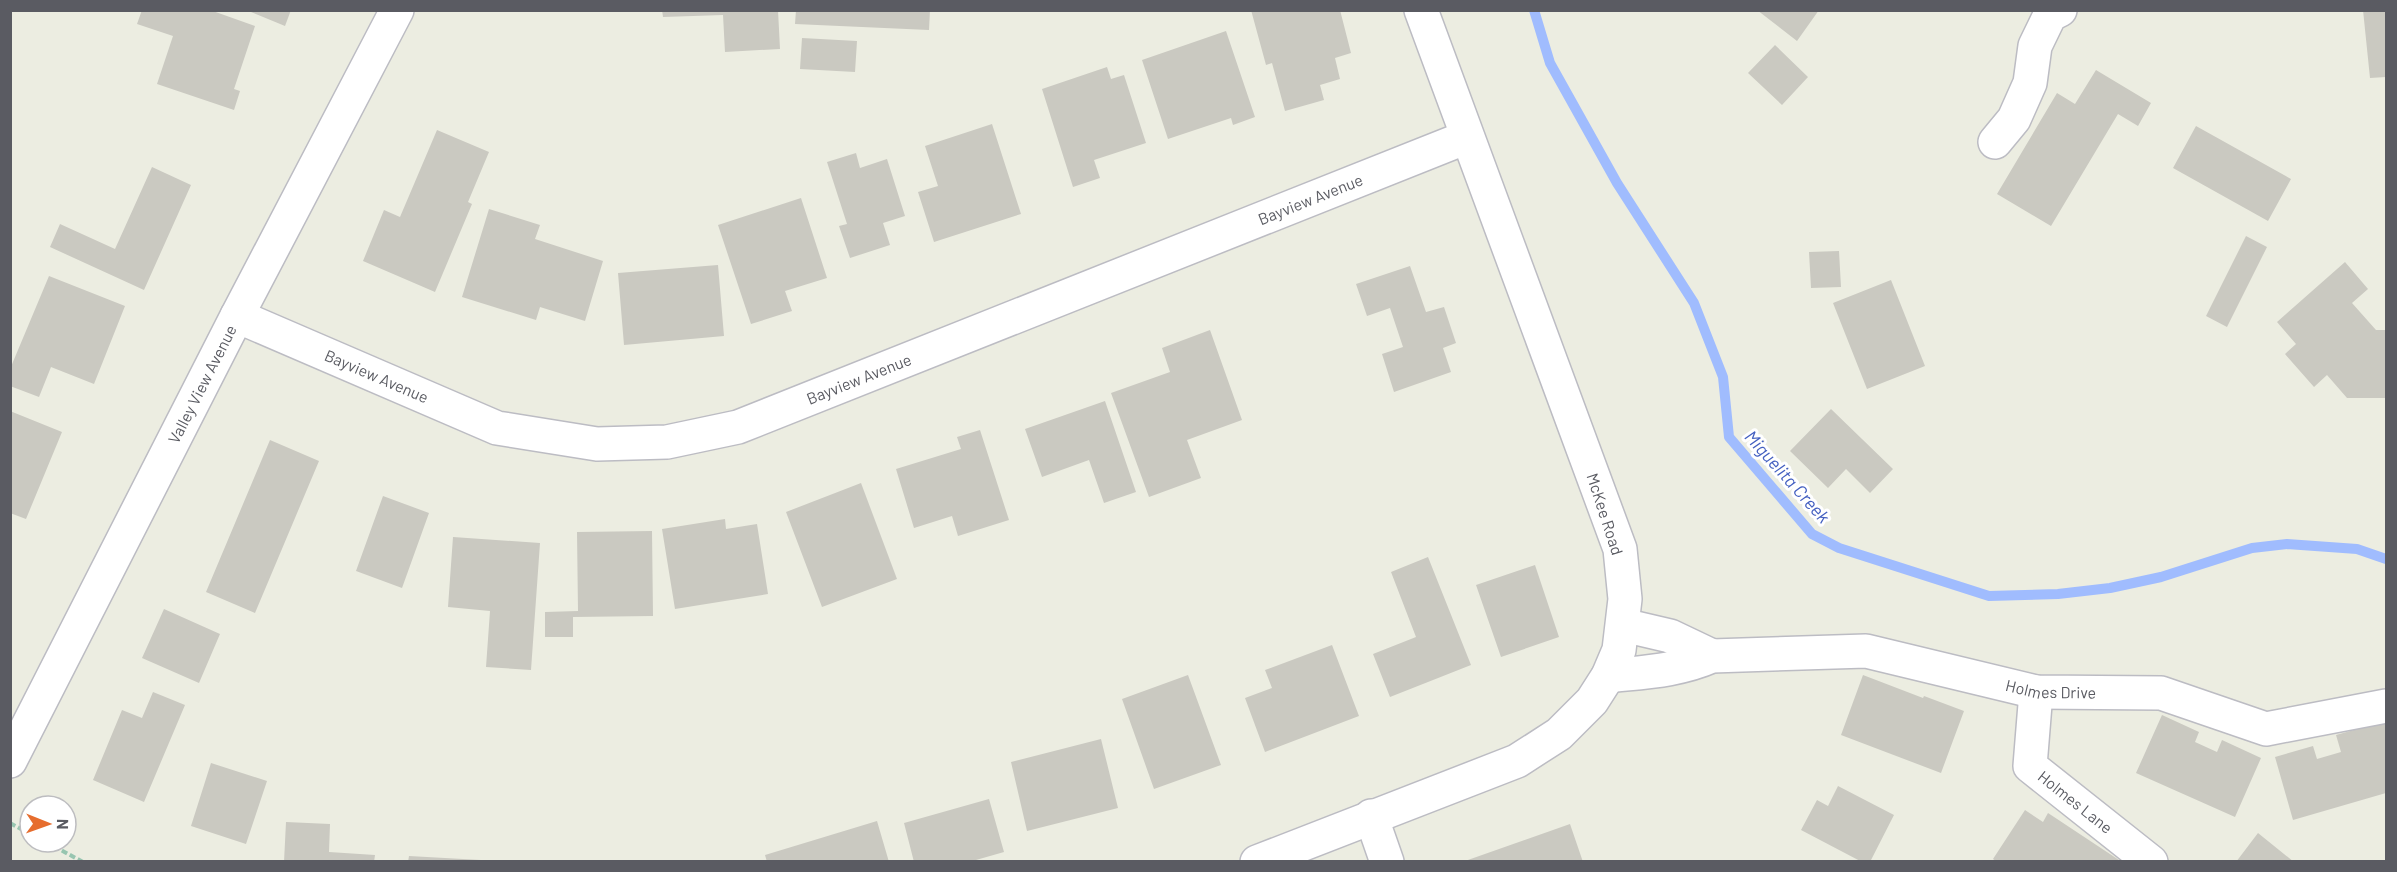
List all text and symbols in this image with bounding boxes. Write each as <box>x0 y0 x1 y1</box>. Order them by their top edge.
street label: Bayview Avenue <box>1255 169 1365 228</box>
street label: Valley View Avenue <box>164 321 240 446</box>
street label: Bayview Avenue <box>322 345 432 406</box>
street label: Bayview Avenue <box>804 349 914 408</box>
water label: Miguelita Creek <box>1740 426 1835 527</box>
street label: McKee Road <box>1583 471 1628 557</box>
street label: Holmes Drive <box>2004 675 2096 702</box>
street label: Holmes Lane <box>2035 766 2117 837</box>
north arrow <box>18 794 78 854</box>
text: N <box>54 819 73 830</box>

